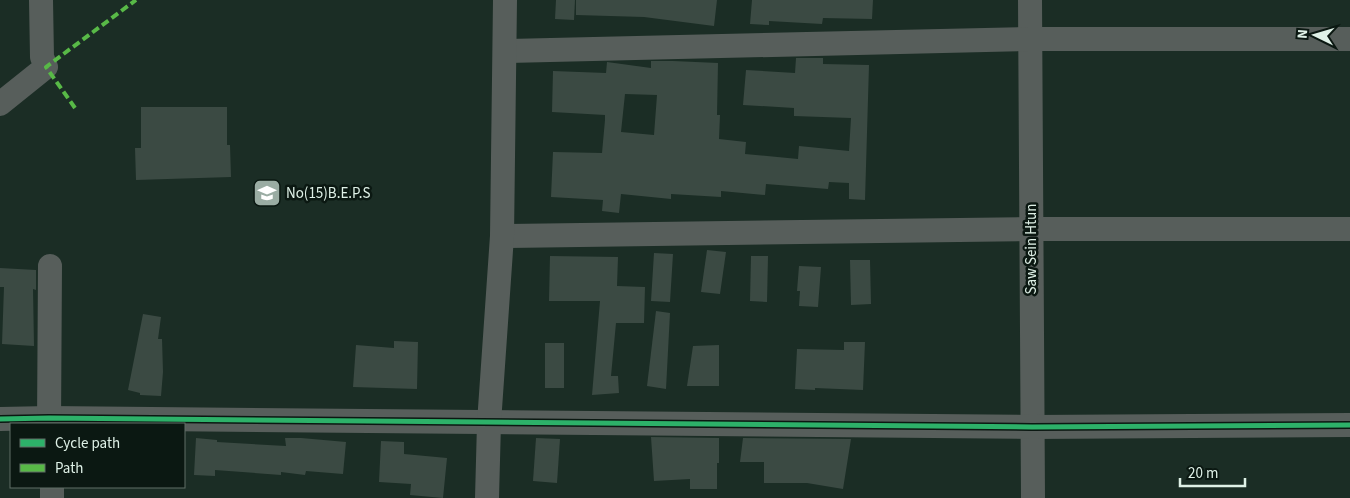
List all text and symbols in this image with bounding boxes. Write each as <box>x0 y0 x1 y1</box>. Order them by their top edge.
north arrow <box>1290 10 1340 60</box>
text: N <box>1293 28 1313 39</box>
school or university icon: No(15)B.E.P.S <box>252 178 282 208</box>
place label: No(15)B.E.P.S <box>286 183 371 204</box>
street label: Saw Sein Htun <box>1021 204 1042 294</box>
legend <box>10 423 185 488</box>
text: Cycle path <box>55 433 120 454</box>
scale bar <box>1180 456 1245 488</box>
text: Path <box>55 458 83 479</box>
text: 20 m <box>1188 463 1218 484</box>

